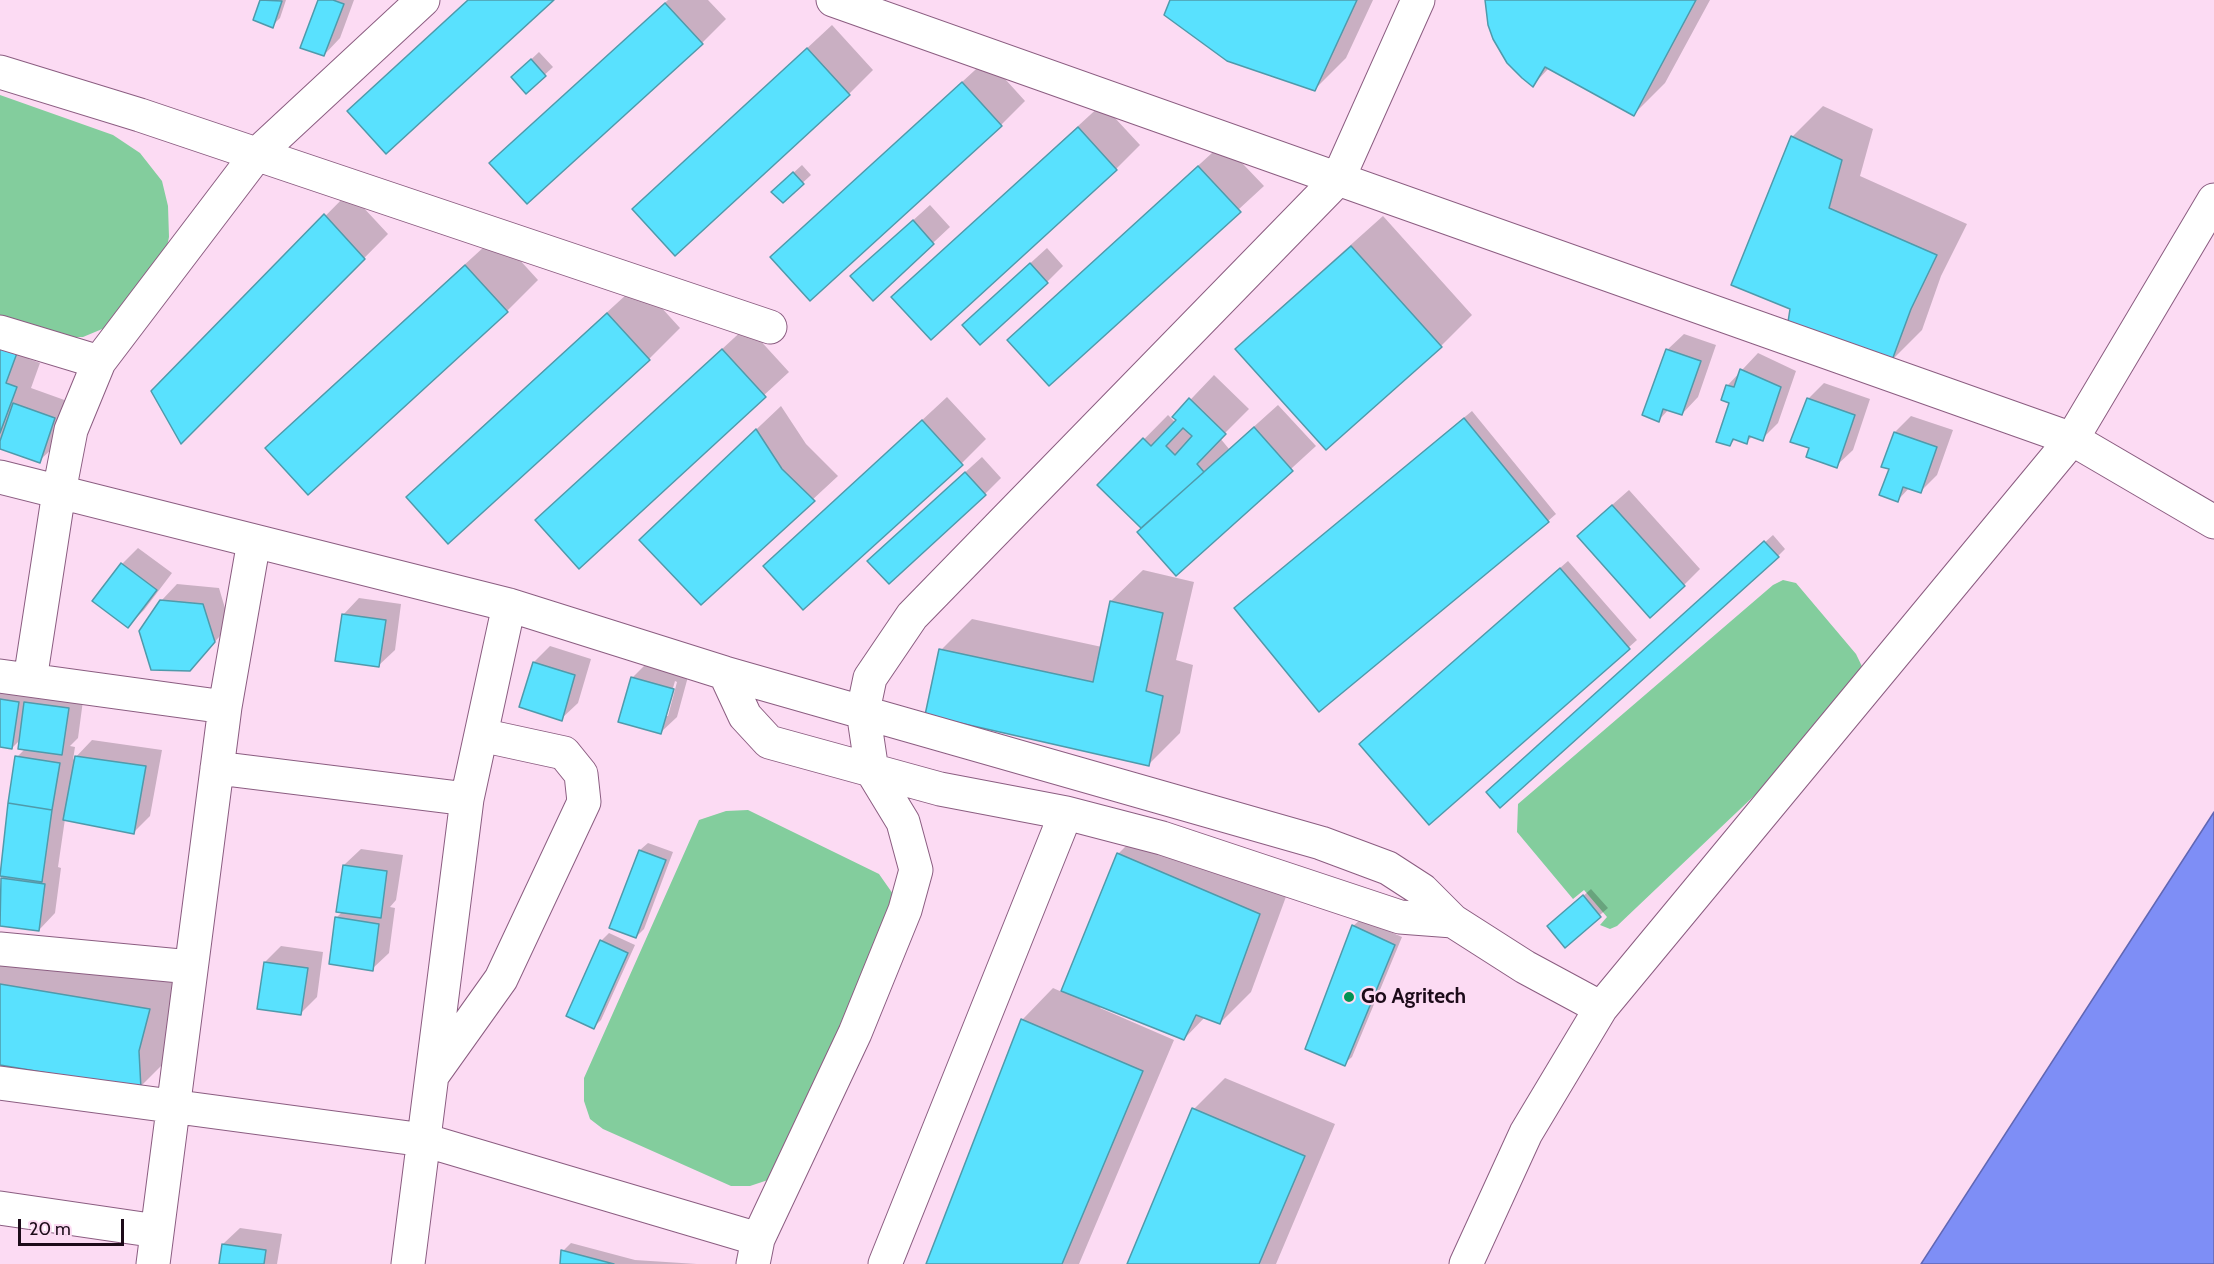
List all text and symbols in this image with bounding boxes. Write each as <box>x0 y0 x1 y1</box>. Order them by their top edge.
place label: Go Agritech <box>1361 984 1466 1010</box>
marker: Go Agritech <box>1342 990 1356 1004</box>
scale bar <box>21 1207 128 1245</box>
text: 20 m <box>29 1218 71 1240</box>

